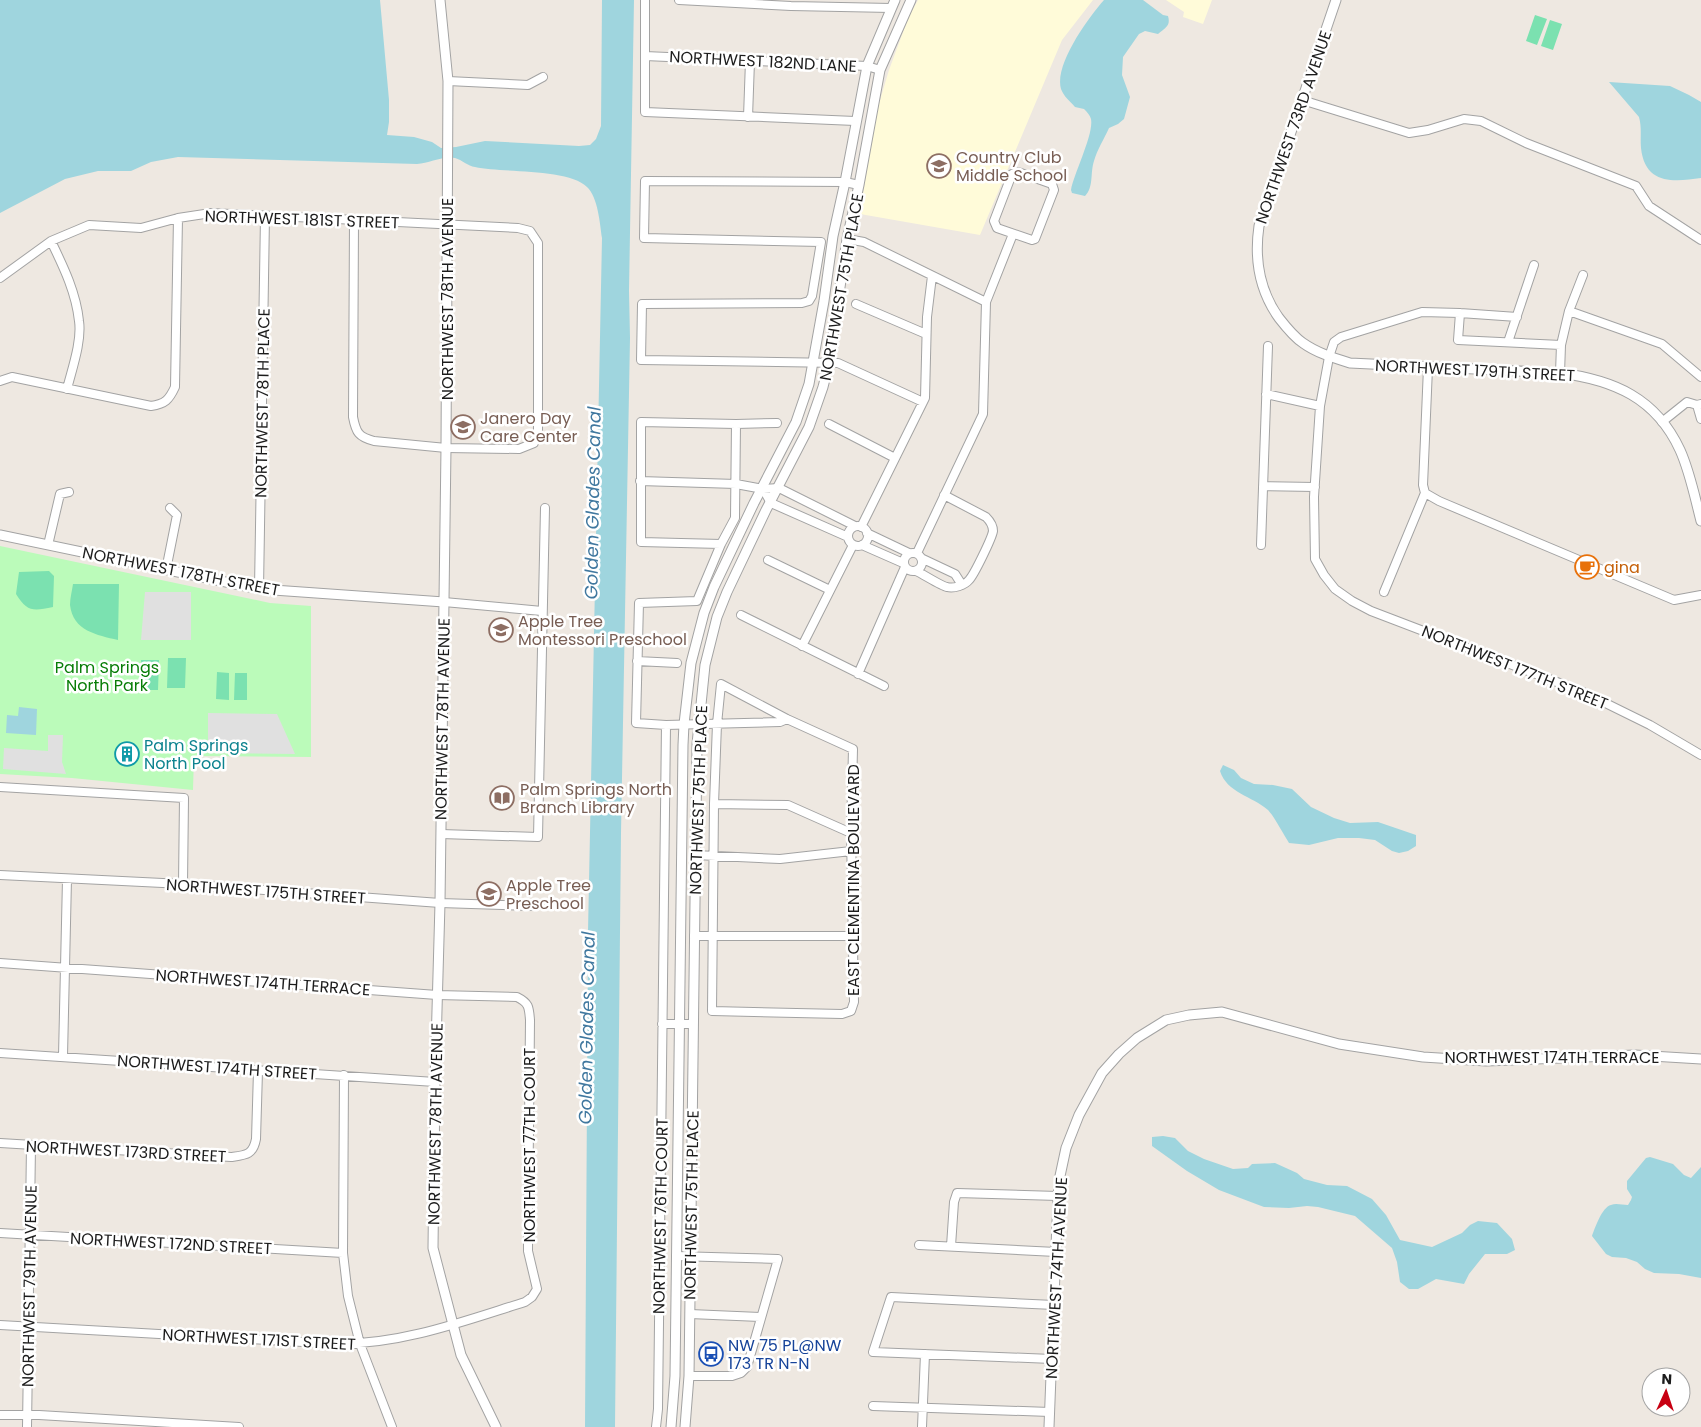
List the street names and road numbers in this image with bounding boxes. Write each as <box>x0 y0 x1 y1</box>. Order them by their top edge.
street label: NORTHWEST 73RD AVENUE <box>1250 27 1337 227</box>
street label: NORTHWEST 182ND LANE <box>669 45 857 78</box>
street label: NORTHWEST 75TH PLACE <box>814 192 869 383</box>
street label: NORTHWEST 78TH AVENUE <box>436 198 459 400</box>
street label: NORTHWEST 181ST STREET <box>204 205 400 234</box>
street label: NORTHWEST 78TH PLACE <box>249 308 276 498</box>
street label: NORTHWEST 179TH STREET <box>1374 354 1576 387</box>
street label: NORTHWEST 178TH STREET <box>80 541 282 602</box>
street label: NORTHWEST 78TH AVENUE <box>429 618 456 820</box>
street label: NORTHWEST 177TH STREET <box>1418 620 1612 716</box>
street label: NORTHWEST 75TH PLACE <box>684 705 713 895</box>
street label: EAST CLEMENTINA BOULEVARD <box>842 764 865 996</box>
street label: NORTHWEST 175TH STREET <box>165 873 367 910</box>
street label: NORTHWEST 174TH TERRACE <box>155 964 371 1001</box>
street label: NORTHWEST 78TH AVENUE <box>422 1023 449 1225</box>
street label: NORTHWEST 174TH TERRACE <box>1444 1046 1660 1069</box>
street label: NORTHWEST 77TH COURT <box>518 1047 541 1243</box>
street label: NORTHWEST 174TH STREET <box>116 1049 318 1086</box>
street label: NORTHWEST 75TH PLACE <box>678 1110 705 1300</box>
street label: NORTHWEST 76TH COURT <box>647 1117 674 1314</box>
street label: NORTHWEST 173RD STREET <box>25 1135 227 1168</box>
street label: NORTHWEST 74TH AVENUE <box>1040 1176 1073 1380</box>
street label: NORTHWEST 79TH AVENUE <box>16 1185 43 1387</box>
street label: NORTHWEST 172ND STREET <box>69 1227 273 1260</box>
street label: NORTHWEST 171ST STREET <box>162 1323 357 1356</box>

